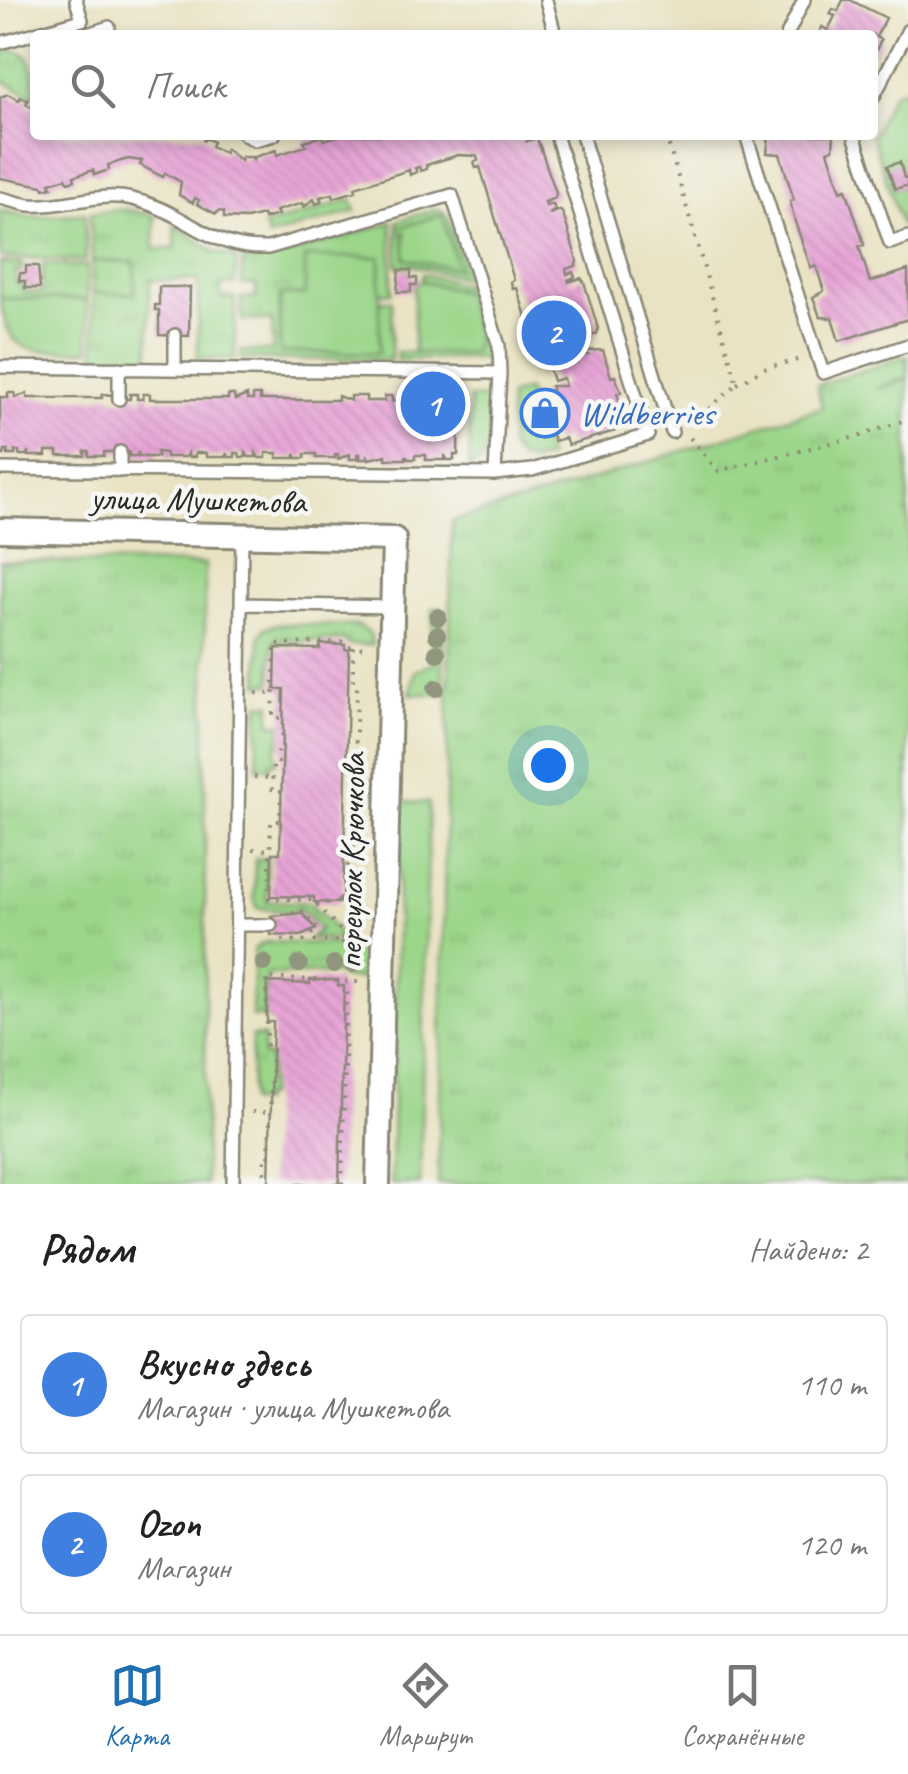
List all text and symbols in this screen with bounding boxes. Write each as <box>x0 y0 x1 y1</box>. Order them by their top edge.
search box <box>30 30 878 140</box>
icon: search <box>65 58 120 113</box>
text: Поиск <box>145 62 225 109</box>
pin: 2 <box>522 296 586 370</box>
pin: 1 <box>400 366 466 442</box>
shop icon: Wildberries <box>519 387 571 439</box>
place label: Wildberries <box>580 391 717 436</box>
street label: улица Мушкетова <box>88 475 309 524</box>
your location <box>523 740 574 791</box>
street label: переулок Крючкова <box>327 750 376 969</box>
text: Рядом <box>40 1223 134 1276</box>
text: Найдено: 2 <box>749 1229 868 1270</box>
text: Вкусно здесь <box>137 1340 310 1387</box>
text: 1 <box>67 1364 82 1405</box>
text: 110 m <box>797 1364 866 1405</box>
text: Магазин · улица Мушкетова <box>137 1387 449 1428</box>
text: Ozon <box>137 1500 201 1547</box>
text: 2 <box>67 1524 82 1565</box>
text: 120 m <box>797 1524 866 1565</box>
text: Магазин <box>137 1547 230 1588</box>
tab: Карта <box>105 1658 169 1753</box>
tab: Маршрут <box>379 1658 471 1753</box>
tab: Сохранённые <box>681 1658 803 1753</box>

